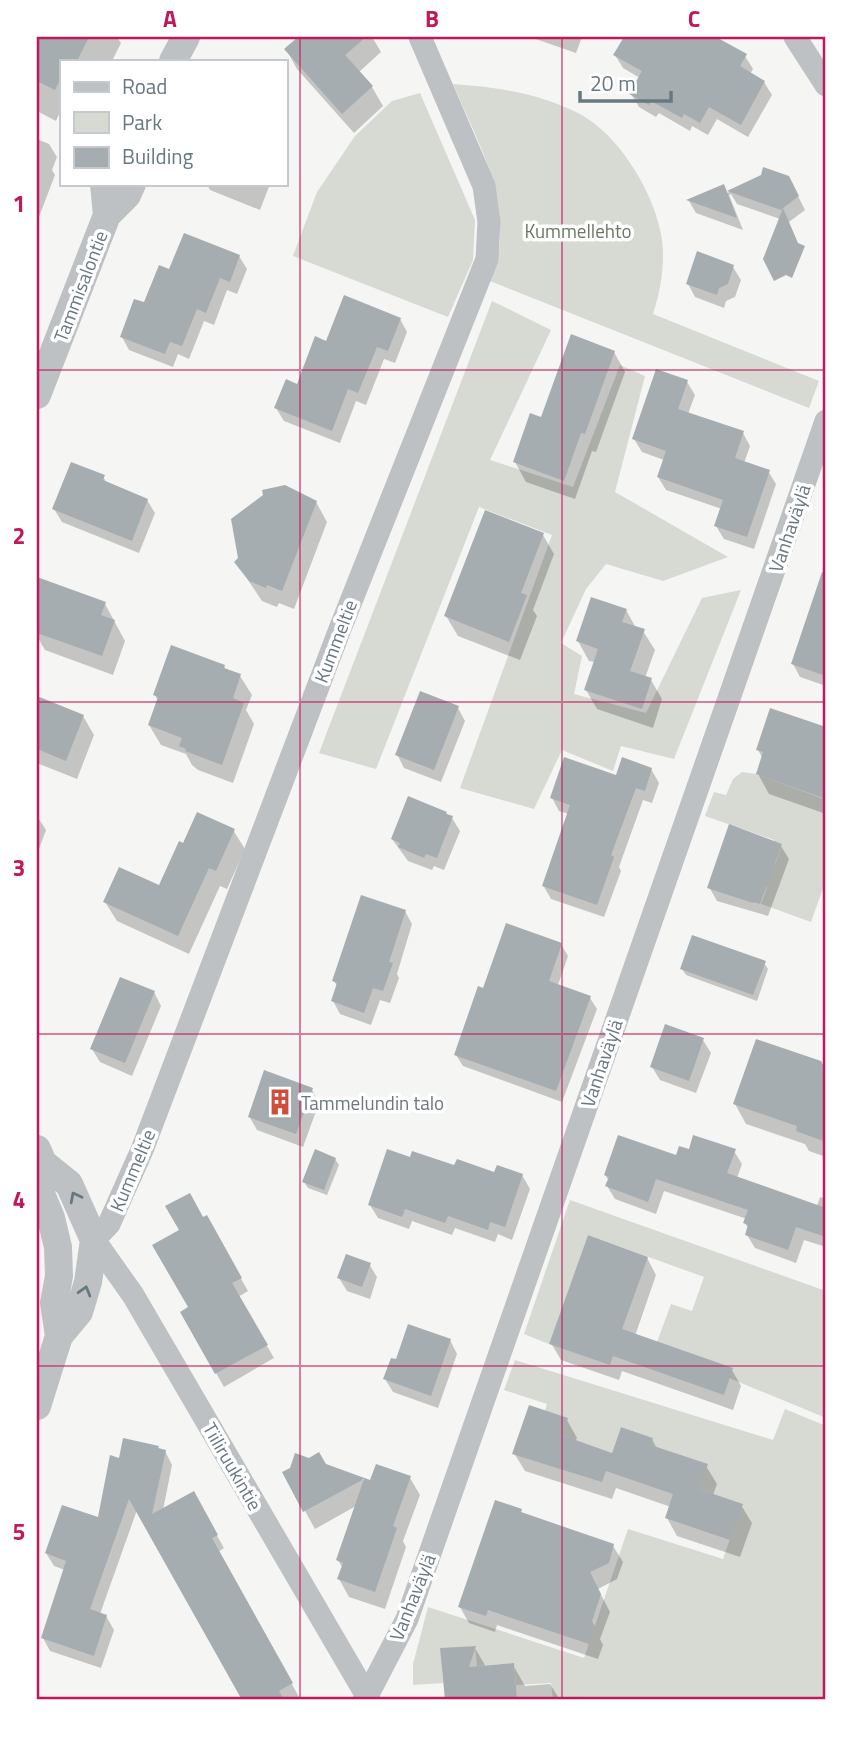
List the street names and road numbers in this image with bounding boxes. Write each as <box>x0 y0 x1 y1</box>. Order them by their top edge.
street label: Tammisalontie <box>45 226 115 346</box>
street label: Vanhaväylä <box>760 480 818 576</box>
street label: Kummeltie <box>306 595 364 687</box>
street label: Vanhaväylä <box>572 1015 630 1111</box>
street label: Kummeltie <box>102 1124 162 1216</box>
street label: Tiiliruukintie <box>196 1417 270 1515</box>
street label: Vanhaväylä <box>381 1549 443 1645</box>

